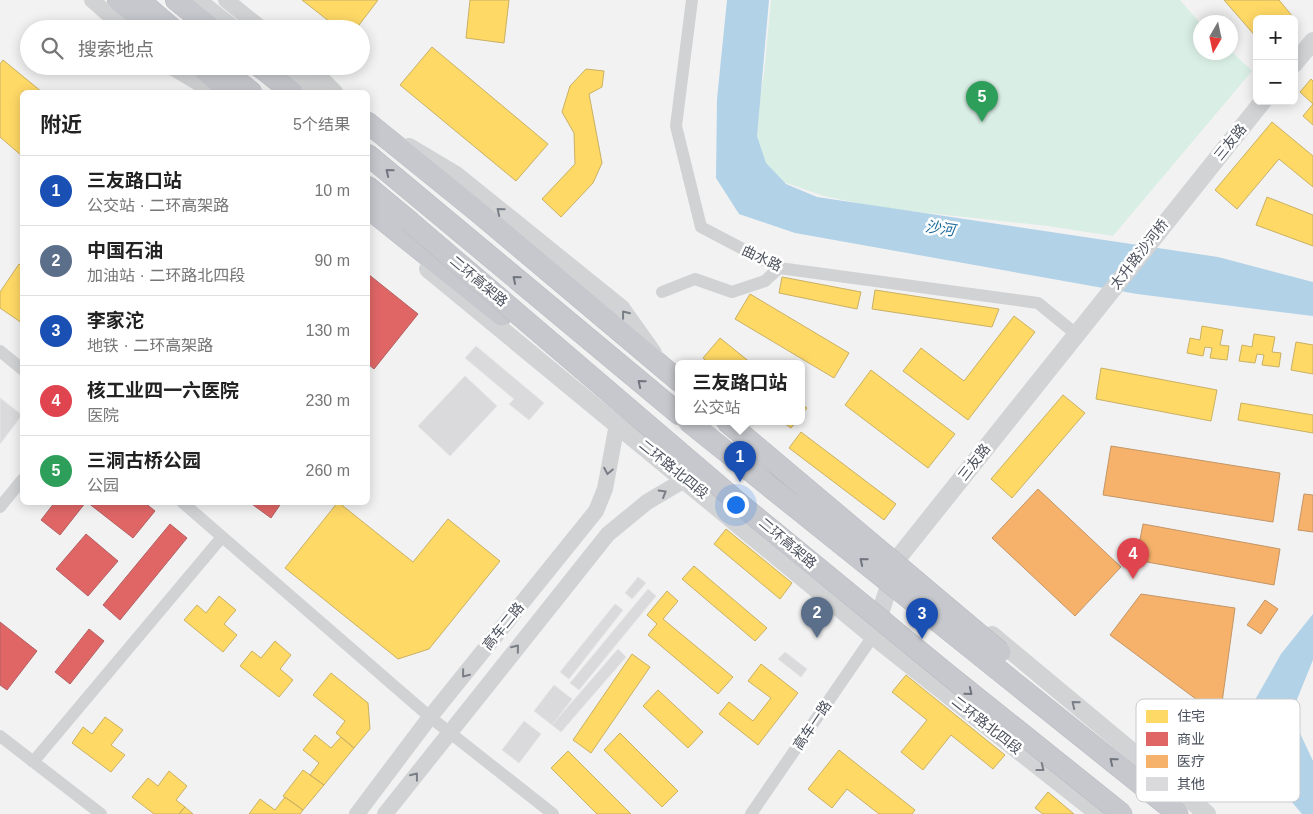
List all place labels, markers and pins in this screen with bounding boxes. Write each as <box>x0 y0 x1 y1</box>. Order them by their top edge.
pin: 5 <box>966 81 998 122</box>
pin: 1 <box>724 441 756 482</box>
pin: 4 <box>1117 538 1149 579</box>
pin: 2 <box>801 597 833 638</box>
pin: 3 <box>906 598 938 639</box>

